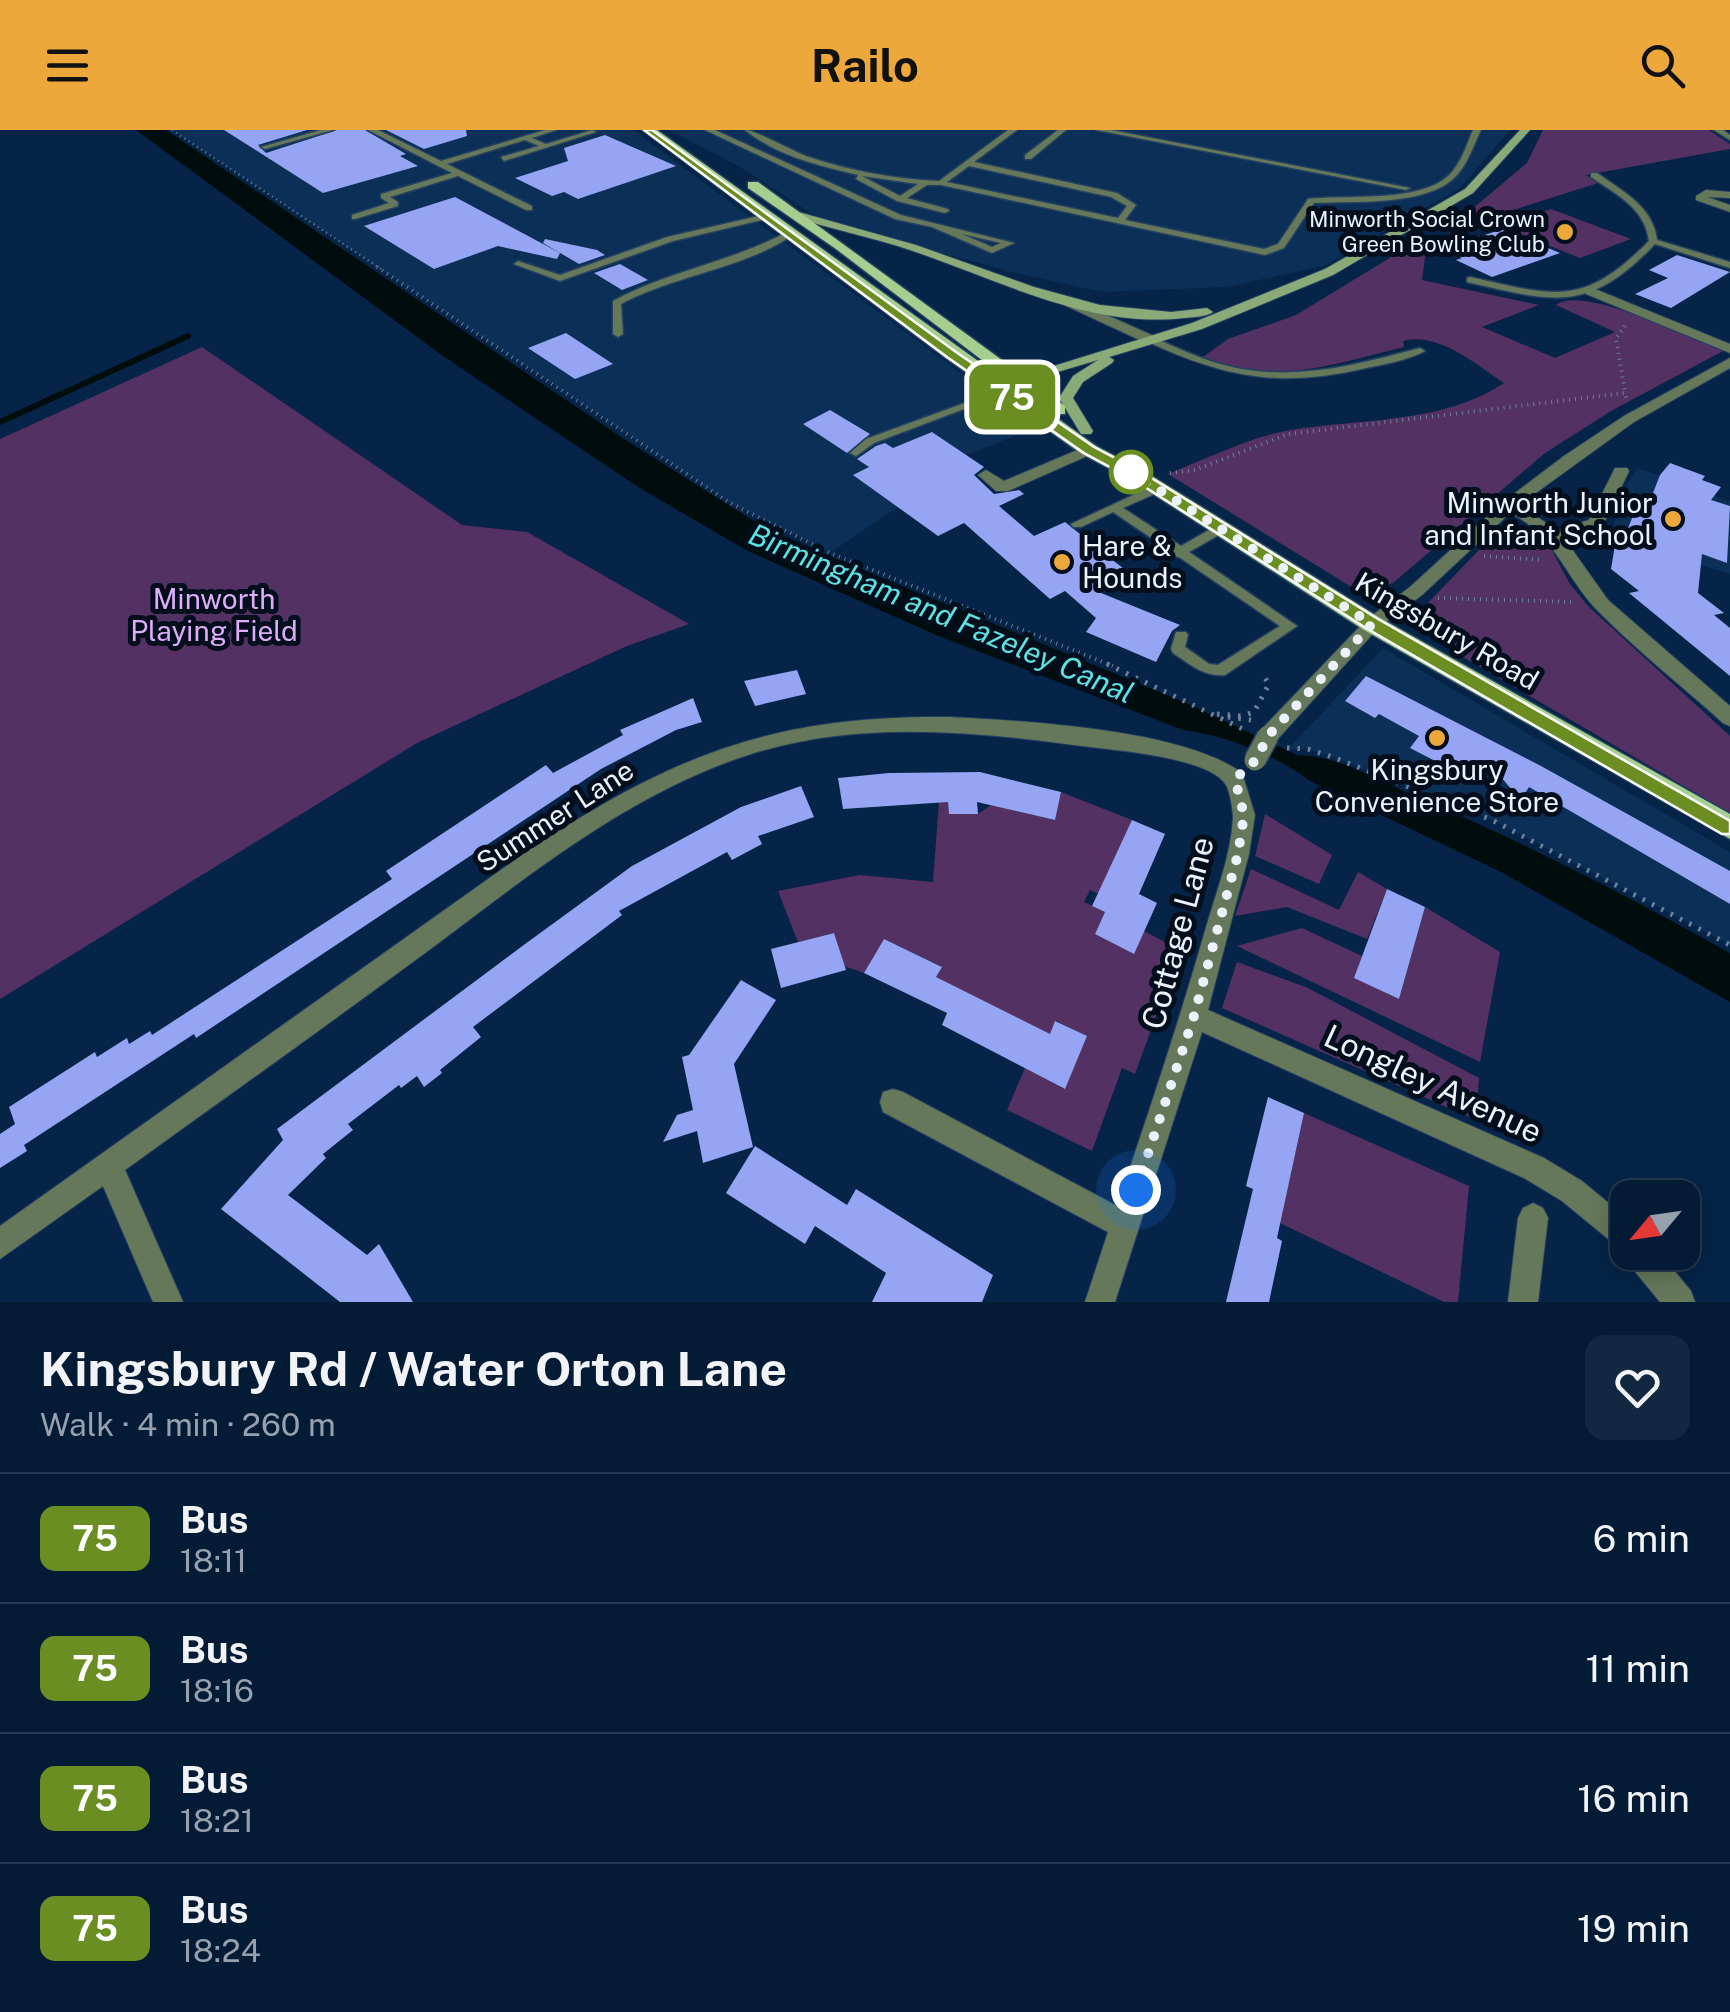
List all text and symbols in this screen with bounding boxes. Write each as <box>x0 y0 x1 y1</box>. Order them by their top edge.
icon: menu <box>40 38 95 93</box>
icon: search <box>1635 38 1690 93</box>
text: Railo <box>811 39 919 92</box>
place label: Minworth Social Crown Green Bowling Club <box>1309 206 1545 257</box>
marker: Minworth Social Crown Green Bowling Club <box>1554 221 1576 243</box>
line badge: 75 <box>967 364 1057 430</box>
text: 75 <box>989 377 1035 418</box>
unlabelled marker <box>1110 451 1152 493</box>
place label: Minworth Junior and Infant School <box>1424 486 1653 551</box>
marker: Minworth Junior and Infant School <box>1662 508 1684 530</box>
water label: Birmingham and Fazeley Canal <box>744 516 1139 711</box>
place label: Hare & Hounds <box>1082 529 1183 594</box>
marker: Hare & Hounds <box>1051 551 1073 573</box>
street label: Kingsbury Road <box>1350 565 1545 696</box>
park label: Minworth Playing Field <box>130 582 298 647</box>
marker: Kingsbury Convenience Store <box>1426 727 1448 749</box>
street label: Summer Lane <box>470 753 639 879</box>
place label: Kingsbury Convenience Store <box>1315 753 1559 818</box>
street label: Cottage Lane <box>1134 833 1221 1033</box>
street label: Longley Avenue <box>1319 1017 1548 1150</box>
your location <box>1111 1165 1161 1215</box>
north arrow <box>1610 1180 1700 1270</box>
map controls <box>1610 1180 1700 1270</box>
button: heart <box>1585 1335 1690 1440</box>
text: Kingsbury Rd / Water Orton Lane <box>40 1340 787 1397</box>
text: Walk · 4 min · 260 m <box>40 1406 336 1443</box>
text: Bus <box>180 1497 249 1542</box>
text: 6 min <box>1593 1516 1690 1561</box>
text: 75 <box>72 1518 118 1559</box>
text: 18:11 <box>180 1542 247 1579</box>
text: Bus <box>180 1627 249 1672</box>
text: 11 min <box>1585 1646 1690 1691</box>
text: 75 <box>72 1648 118 1689</box>
text: 18:16 <box>180 1672 254 1709</box>
text: Bus <box>180 1757 249 1802</box>
text: 16 min <box>1577 1776 1690 1821</box>
text: 75 <box>72 1778 118 1819</box>
text: 18:21 <box>180 1802 254 1839</box>
text: Bus <box>180 1887 249 1932</box>
text: 19 min <box>1577 1906 1690 1951</box>
text: 75 <box>72 1908 118 1949</box>
text: 18:24 <box>180 1932 261 1969</box>

